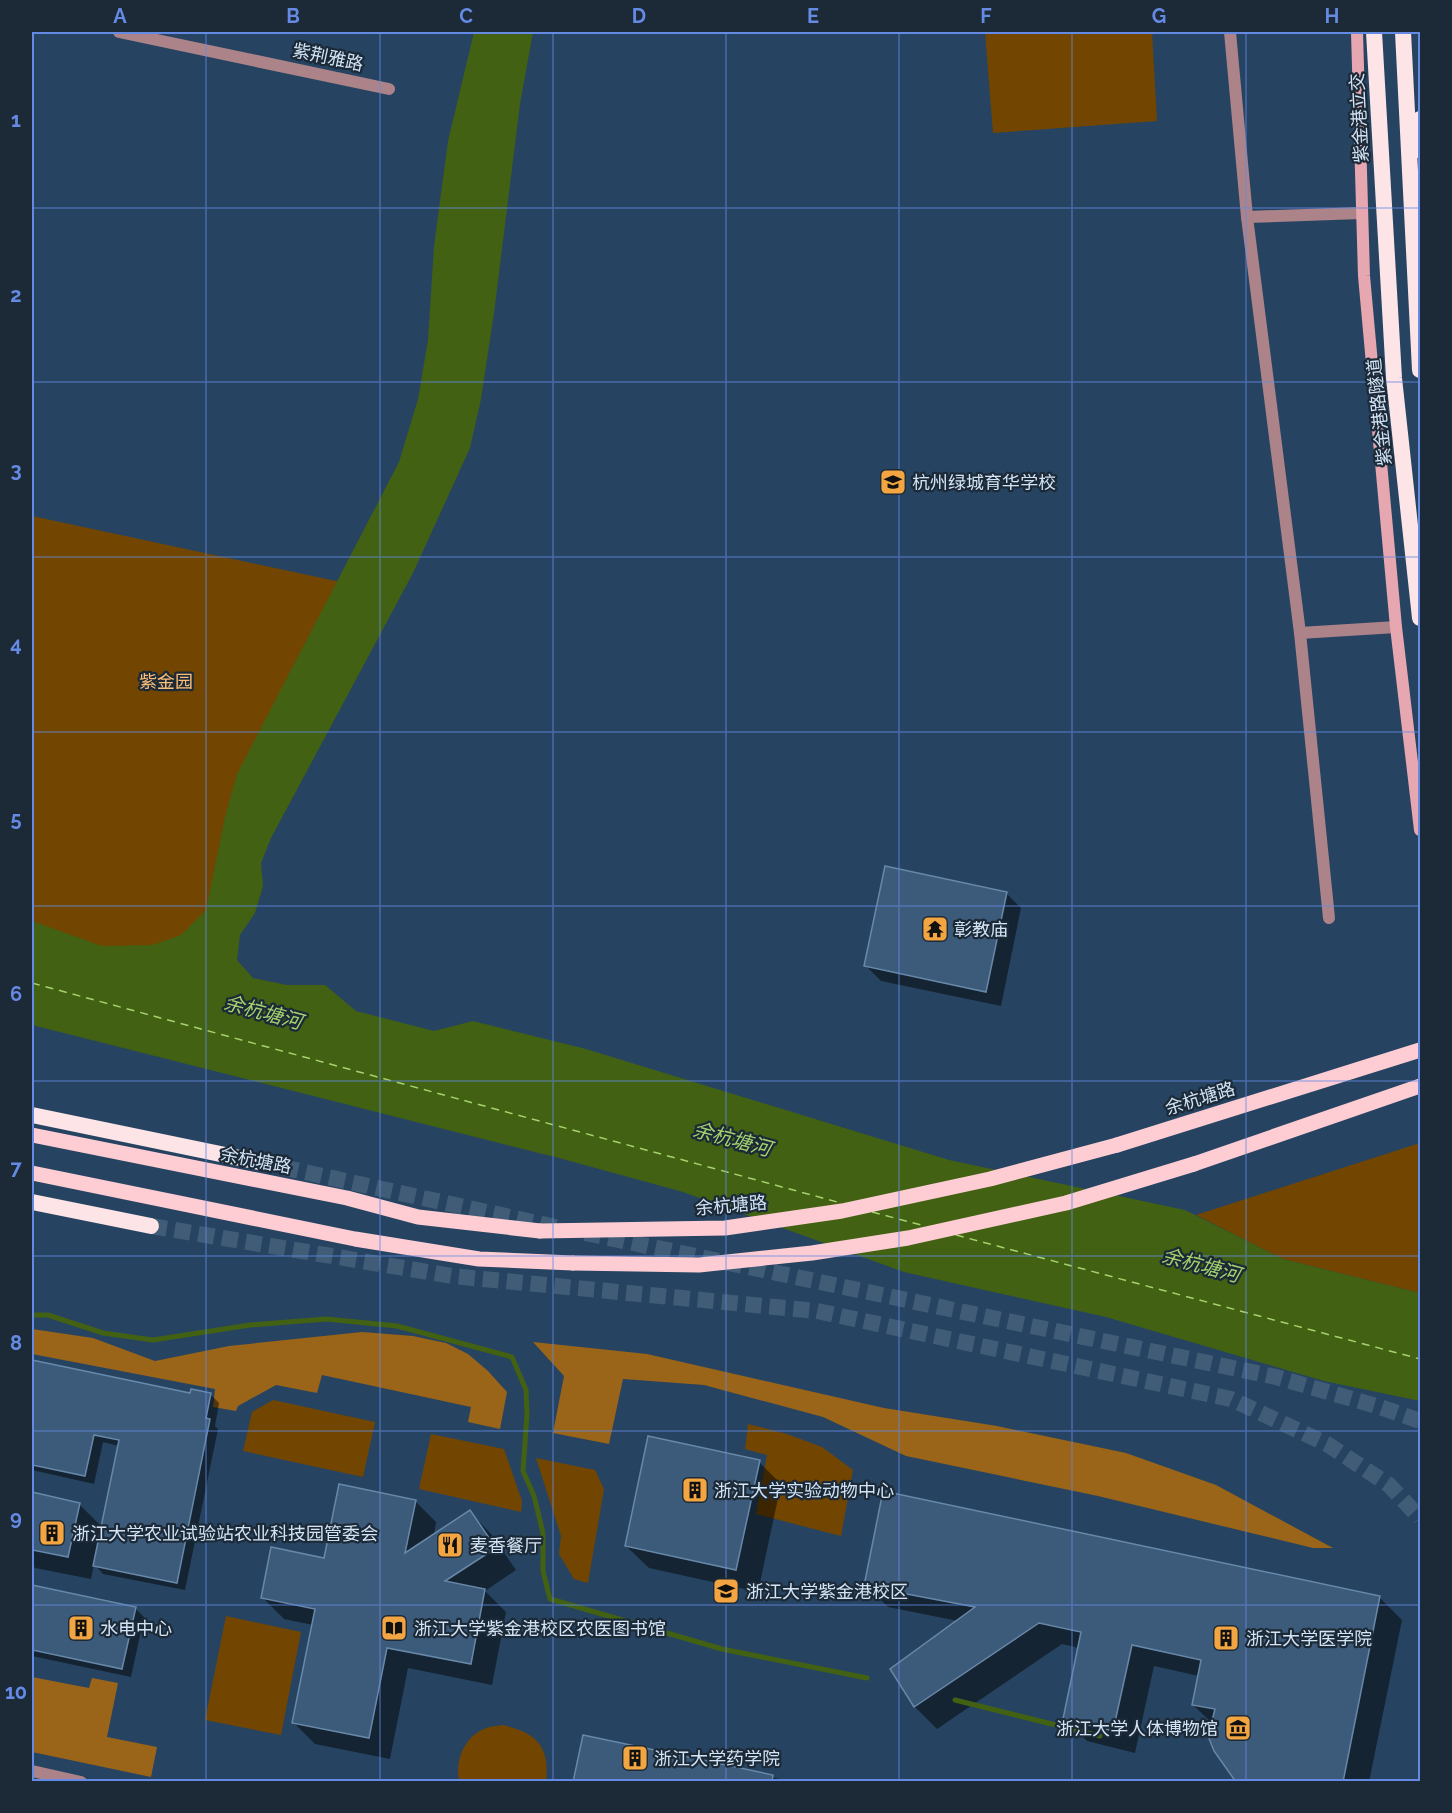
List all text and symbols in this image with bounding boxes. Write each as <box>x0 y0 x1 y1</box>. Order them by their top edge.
text: A <box>113 4 127 28</box>
text: B <box>286 4 300 28</box>
text: C <box>459 4 473 28</box>
text: D <box>632 4 646 28</box>
text: E <box>807 4 819 28</box>
text: F <box>980 4 992 28</box>
text: G <box>1152 4 1166 28</box>
text: H <box>1325 4 1339 28</box>
street label: 紫荆雅路 <box>291 39 365 75</box>
street label: 紫金港立交 <box>1346 73 1372 163</box>
text: 1 <box>11 108 21 132</box>
text: 2 <box>10 283 22 307</box>
street label: 紫金港路隧道 <box>1363 357 1395 467</box>
text: 3 <box>10 458 22 482</box>
school or university icon: 杭州绿城育华学校 <box>878 467 908 497</box>
place label: 杭州绿城育华学校 <box>912 472 1056 493</box>
text: 4 <box>10 632 22 656</box>
park label: 紫金园 <box>139 671 193 692</box>
text: 5 <box>10 807 22 831</box>
temple icon: 彰教庙 <box>920 914 950 944</box>
place label: 彰教庙 <box>954 919 1008 940</box>
text: 6 <box>10 982 22 1006</box>
water label: 余杭塘河 <box>221 990 309 1035</box>
street label: 余杭塘路 <box>1163 1077 1237 1119</box>
water label: 余杭塘河 <box>690 1117 778 1162</box>
street label: 余杭塘路 <box>219 1143 293 1177</box>
text: 7 <box>10 1156 22 1180</box>
street label: 余杭塘路 <box>694 1191 768 1219</box>
water label: 余杭塘河 <box>1159 1243 1247 1288</box>
text: 8 <box>10 1331 22 1355</box>
building icon: 浙江大学实验动物中心 <box>680 1475 710 1505</box>
place label: 浙江大学实验动物中心 <box>714 1480 894 1501</box>
text: 9 <box>10 1506 22 1530</box>
building icon: 浙江大学农业试验站农业科技园管委会 <box>37 1518 67 1548</box>
place label: 浙江大学农业试验站农业科技园管委会 <box>72 1523 378 1544</box>
restaurant icon: 麦香餐厅 <box>435 1530 465 1560</box>
place label: 麦香餐厅 <box>470 1535 542 1556</box>
school or university icon: 浙江大学紫金港校区 <box>711 1576 741 1606</box>
place label: 浙江大学紫金港校区 <box>746 1581 908 1602</box>
building icon: 水电中心 <box>66 1613 96 1643</box>
library icon: 浙江大学紫金港校区农医图书馆 <box>379 1613 409 1643</box>
place label: 水电中心 <box>100 1618 172 1639</box>
place label: 浙江大学紫金港校区农医图书馆 <box>414 1618 666 1639</box>
building icon: 浙江大学医学院 <box>1211 1623 1241 1653</box>
place label: 浙江大学医学院 <box>1246 1628 1372 1649</box>
text: 10 <box>5 1680 27 1704</box>
museum icon: 浙江大学人体博物馆 <box>1223 1713 1253 1743</box>
place label: 浙江大学人体博物馆 <box>1056 1718 1218 1739</box>
building icon: 浙江大学药学院 <box>620 1743 650 1773</box>
place label: 浙江大学药学院 <box>654 1748 780 1769</box>

